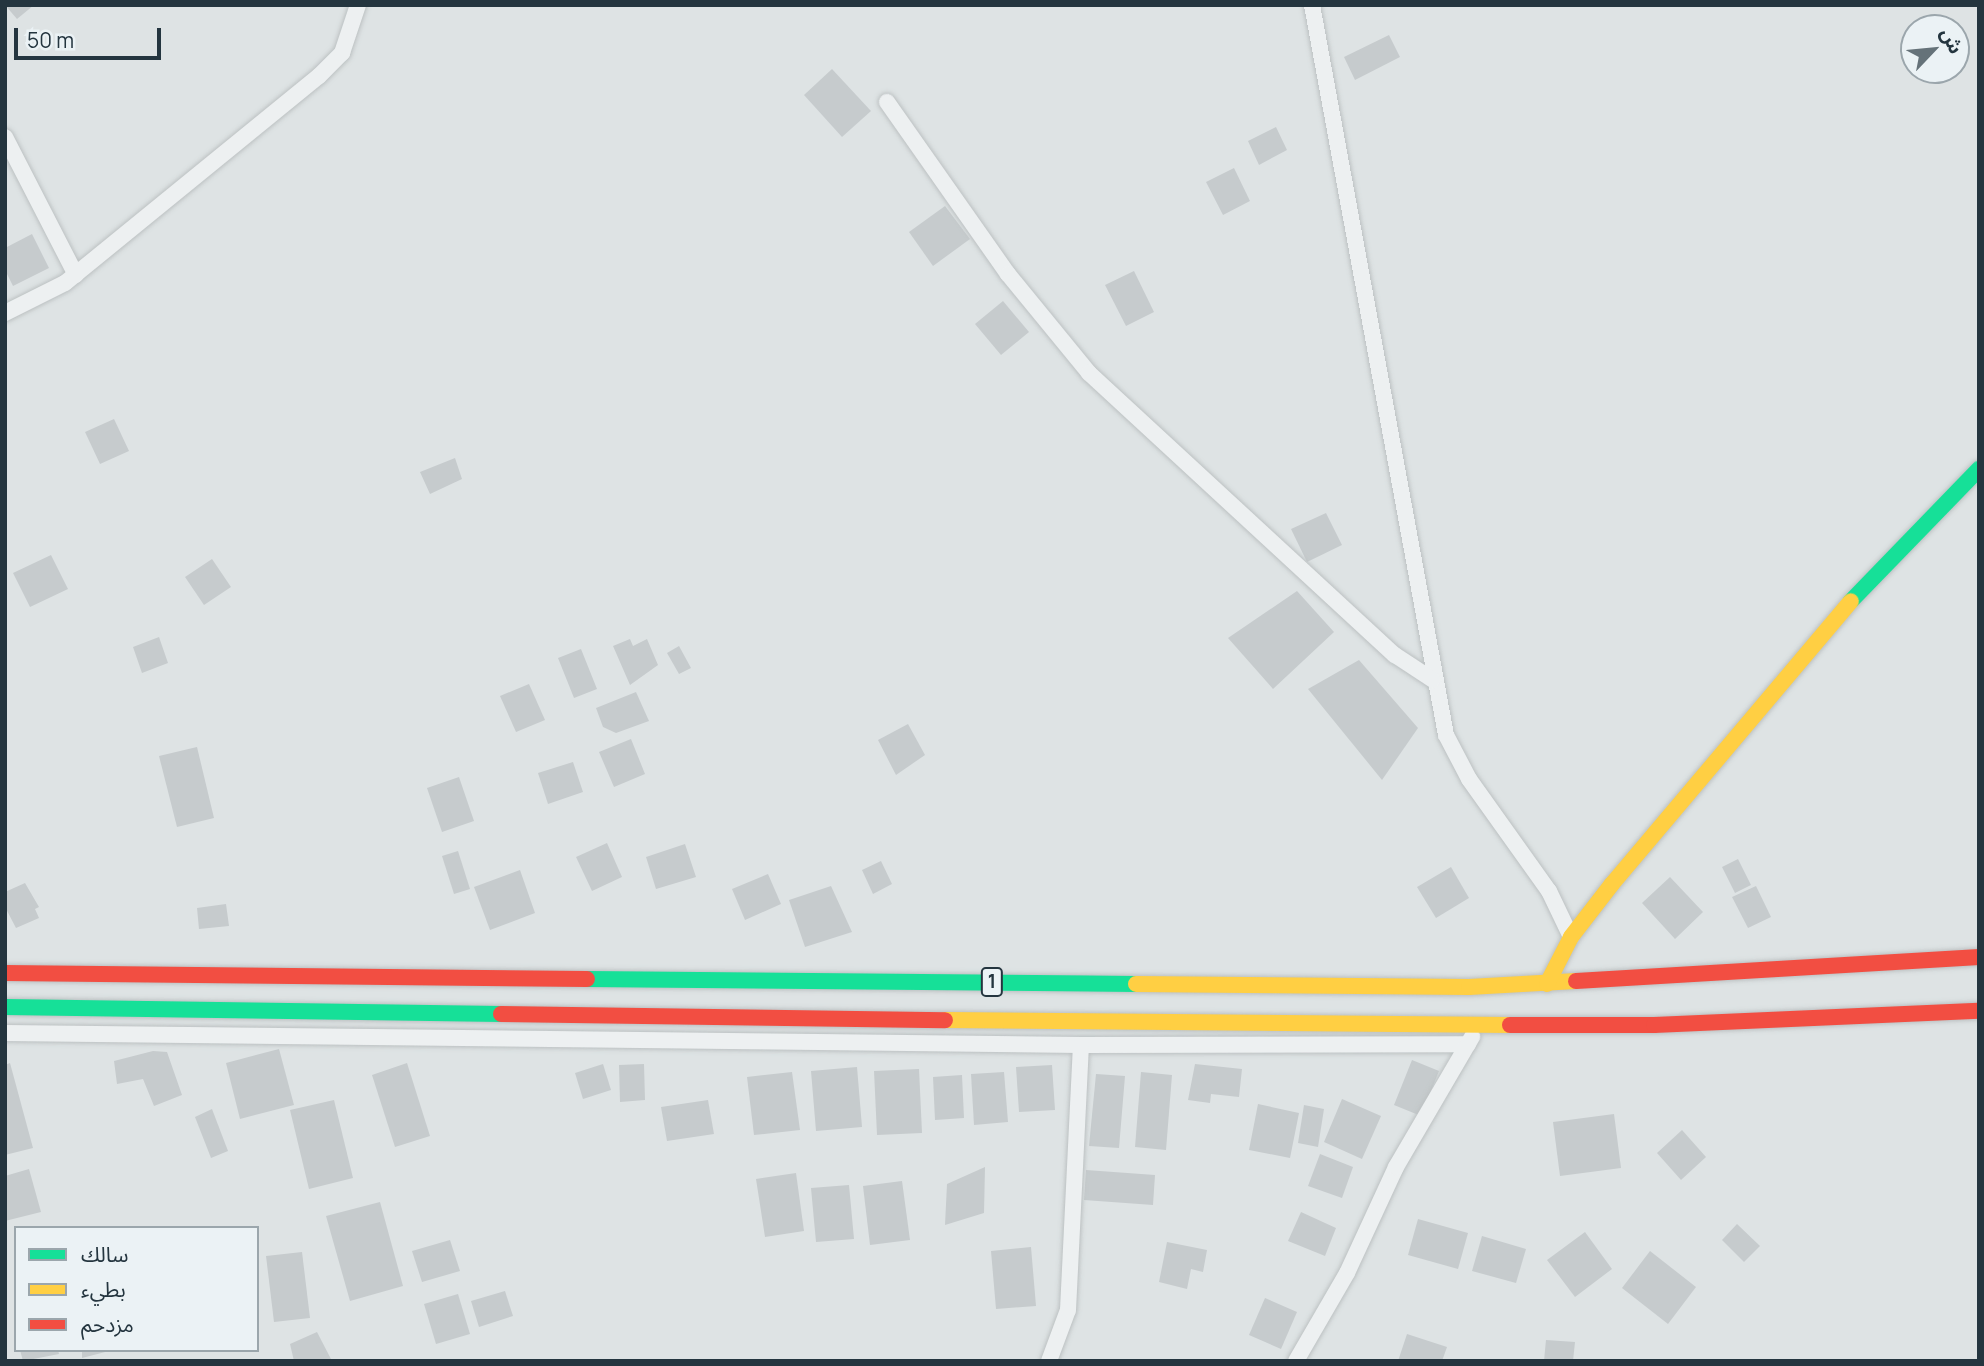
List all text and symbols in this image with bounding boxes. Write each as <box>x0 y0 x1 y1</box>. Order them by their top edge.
scale bar <box>18 14 164 58</box>
north arrow <box>1900 14 1970 84</box>
text: ش <box>1935 23 1969 58</box>
text: 50 m <box>27 26 74 54</box>
road number: 1 <box>980 966 1004 998</box>
legend <box>14 1226 259 1352</box>
text: سالك <box>81 1240 128 1268</box>
text: بطيء <box>81 1275 126 1303</box>
text: مزدحم <box>81 1310 134 1338</box>

